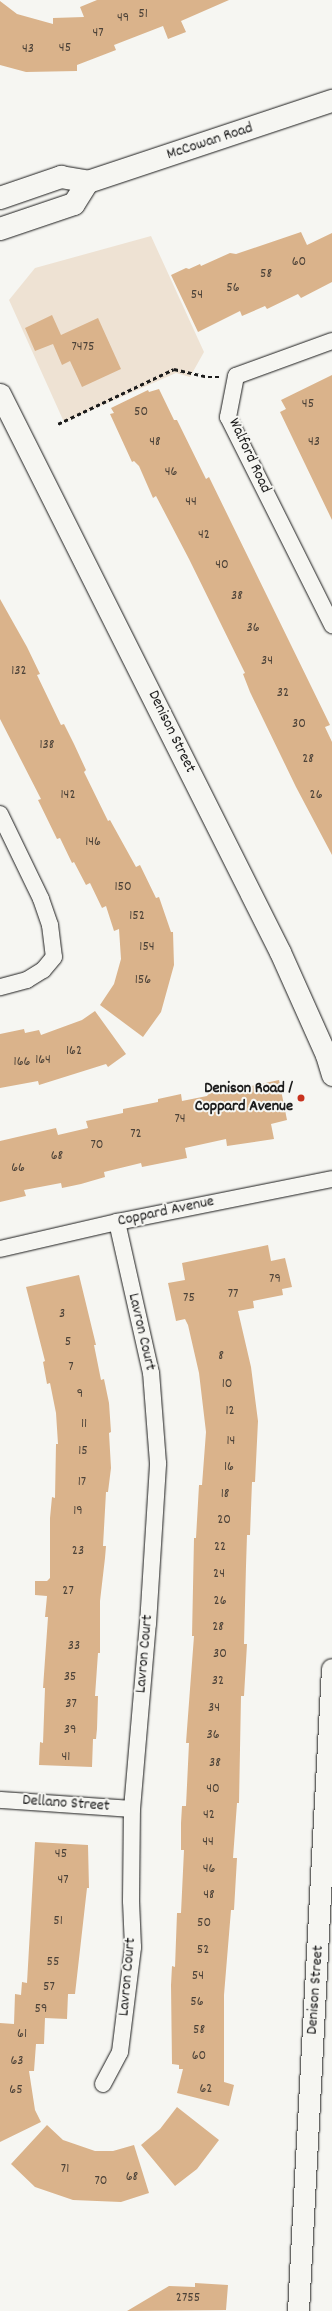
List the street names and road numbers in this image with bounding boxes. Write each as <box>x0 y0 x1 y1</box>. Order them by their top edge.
street label: McCowan Road <box>164 119 256 165</box>
street label: Walford Road <box>223 416 275 496</box>
street label: Denison Street <box>143 688 199 776</box>
street label: Coppard Avenue <box>116 1192 216 1232</box>
street label: Lavron Court <box>123 1292 159 1372</box>
street label: Lavron Court <box>132 1614 158 1694</box>
street label: Dellano Street <box>22 1791 110 1817</box>
street label: Lavron Court <box>115 1937 141 2017</box>
street label: Denison Street <box>303 1945 329 2035</box>

